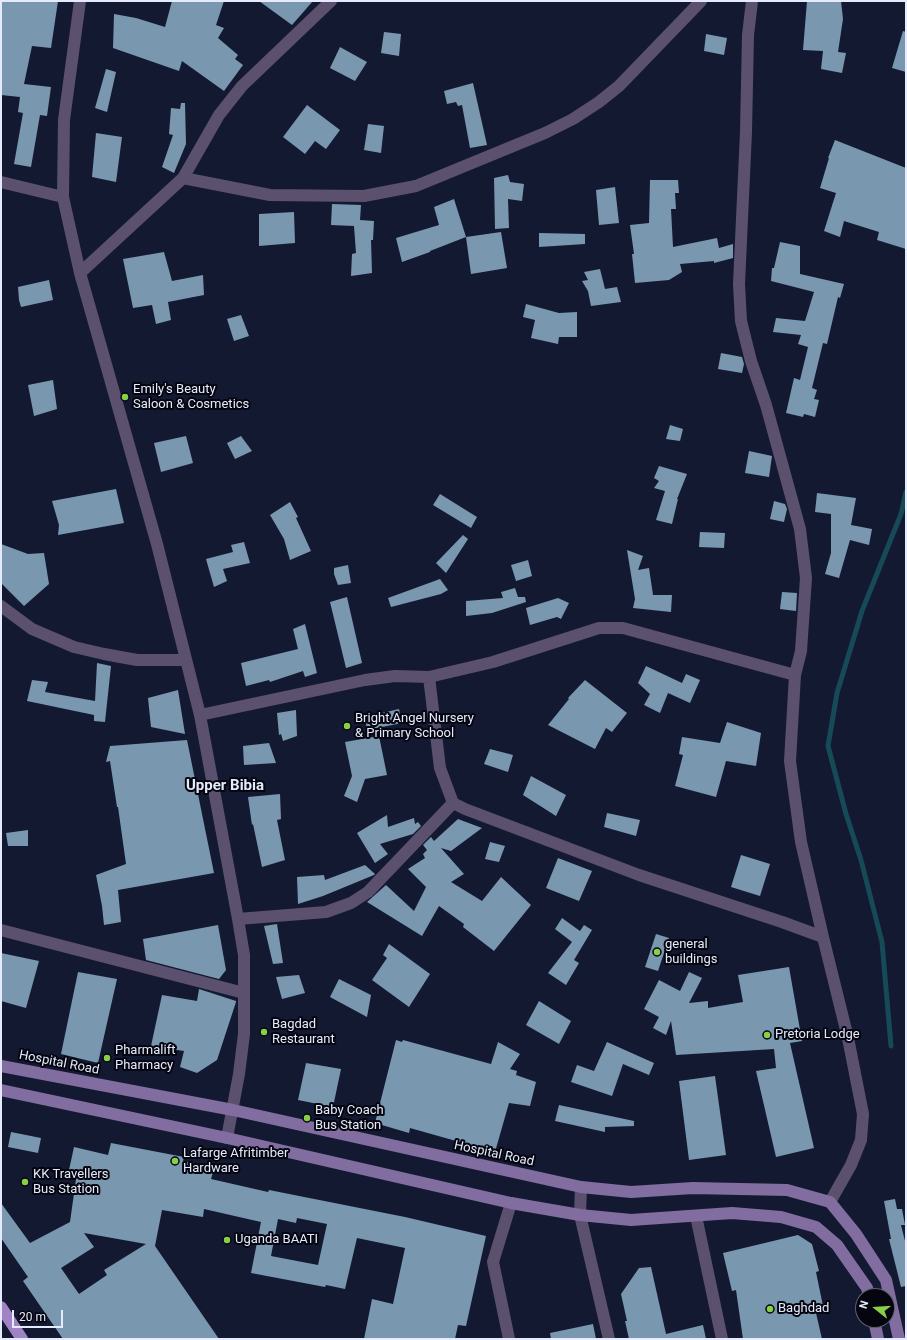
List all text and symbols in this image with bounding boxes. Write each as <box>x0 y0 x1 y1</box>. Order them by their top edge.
place label: Emily's Beauty Saloon & Cosmetics <box>133 382 249 413</box>
marker: Emily's Beauty Saloon & Cosmetics <box>120 392 130 402</box>
place label: Bright Angel Nursery & Primary School <box>355 711 474 742</box>
marker: Bright Angel Nursery & Primary School <box>342 721 352 731</box>
district label: Upper Bibia <box>186 777 264 795</box>
place label: general buildings <box>665 937 717 968</box>
marker: general buildings <box>652 947 662 957</box>
place label: Bagdad Restaurant <box>272 1017 335 1048</box>
marker: Bagdad Restaurant <box>259 1027 269 1037</box>
place label: Pretoria Lodge <box>775 1027 860 1043</box>
marker: Pretoria Lodge <box>762 1030 772 1040</box>
place label: Pharmalift Pharmacy <box>115 1043 175 1074</box>
street label: Hospital Road <box>18 1048 100 1078</box>
marker: Pharmalift Pharmacy <box>102 1053 112 1063</box>
place label: Baby Coach Bus Station <box>315 1103 384 1134</box>
marker: Baby Coach Bus Station <box>302 1113 312 1123</box>
street label: Hospital Road <box>453 1138 535 1170</box>
place label: Lafarge Afritimber Hardware <box>183 1146 288 1177</box>
marker: Lafarge Afritimber Hardware <box>170 1156 180 1166</box>
place label: KK Travellers Bus Station <box>33 1167 108 1198</box>
marker: KK Travellers Bus Station <box>20 1177 30 1187</box>
place label: Uganda BAATI <box>235 1232 318 1248</box>
marker: Uganda BAATI <box>222 1235 232 1245</box>
north arrow <box>855 1288 895 1328</box>
text: N <box>857 1299 871 1310</box>
place label: Baghdad <box>778 1301 829 1317</box>
scale bar <box>14 1302 65 1328</box>
marker: Baghdad <box>765 1304 775 1314</box>
text: 20 m <box>19 1310 46 1324</box>

